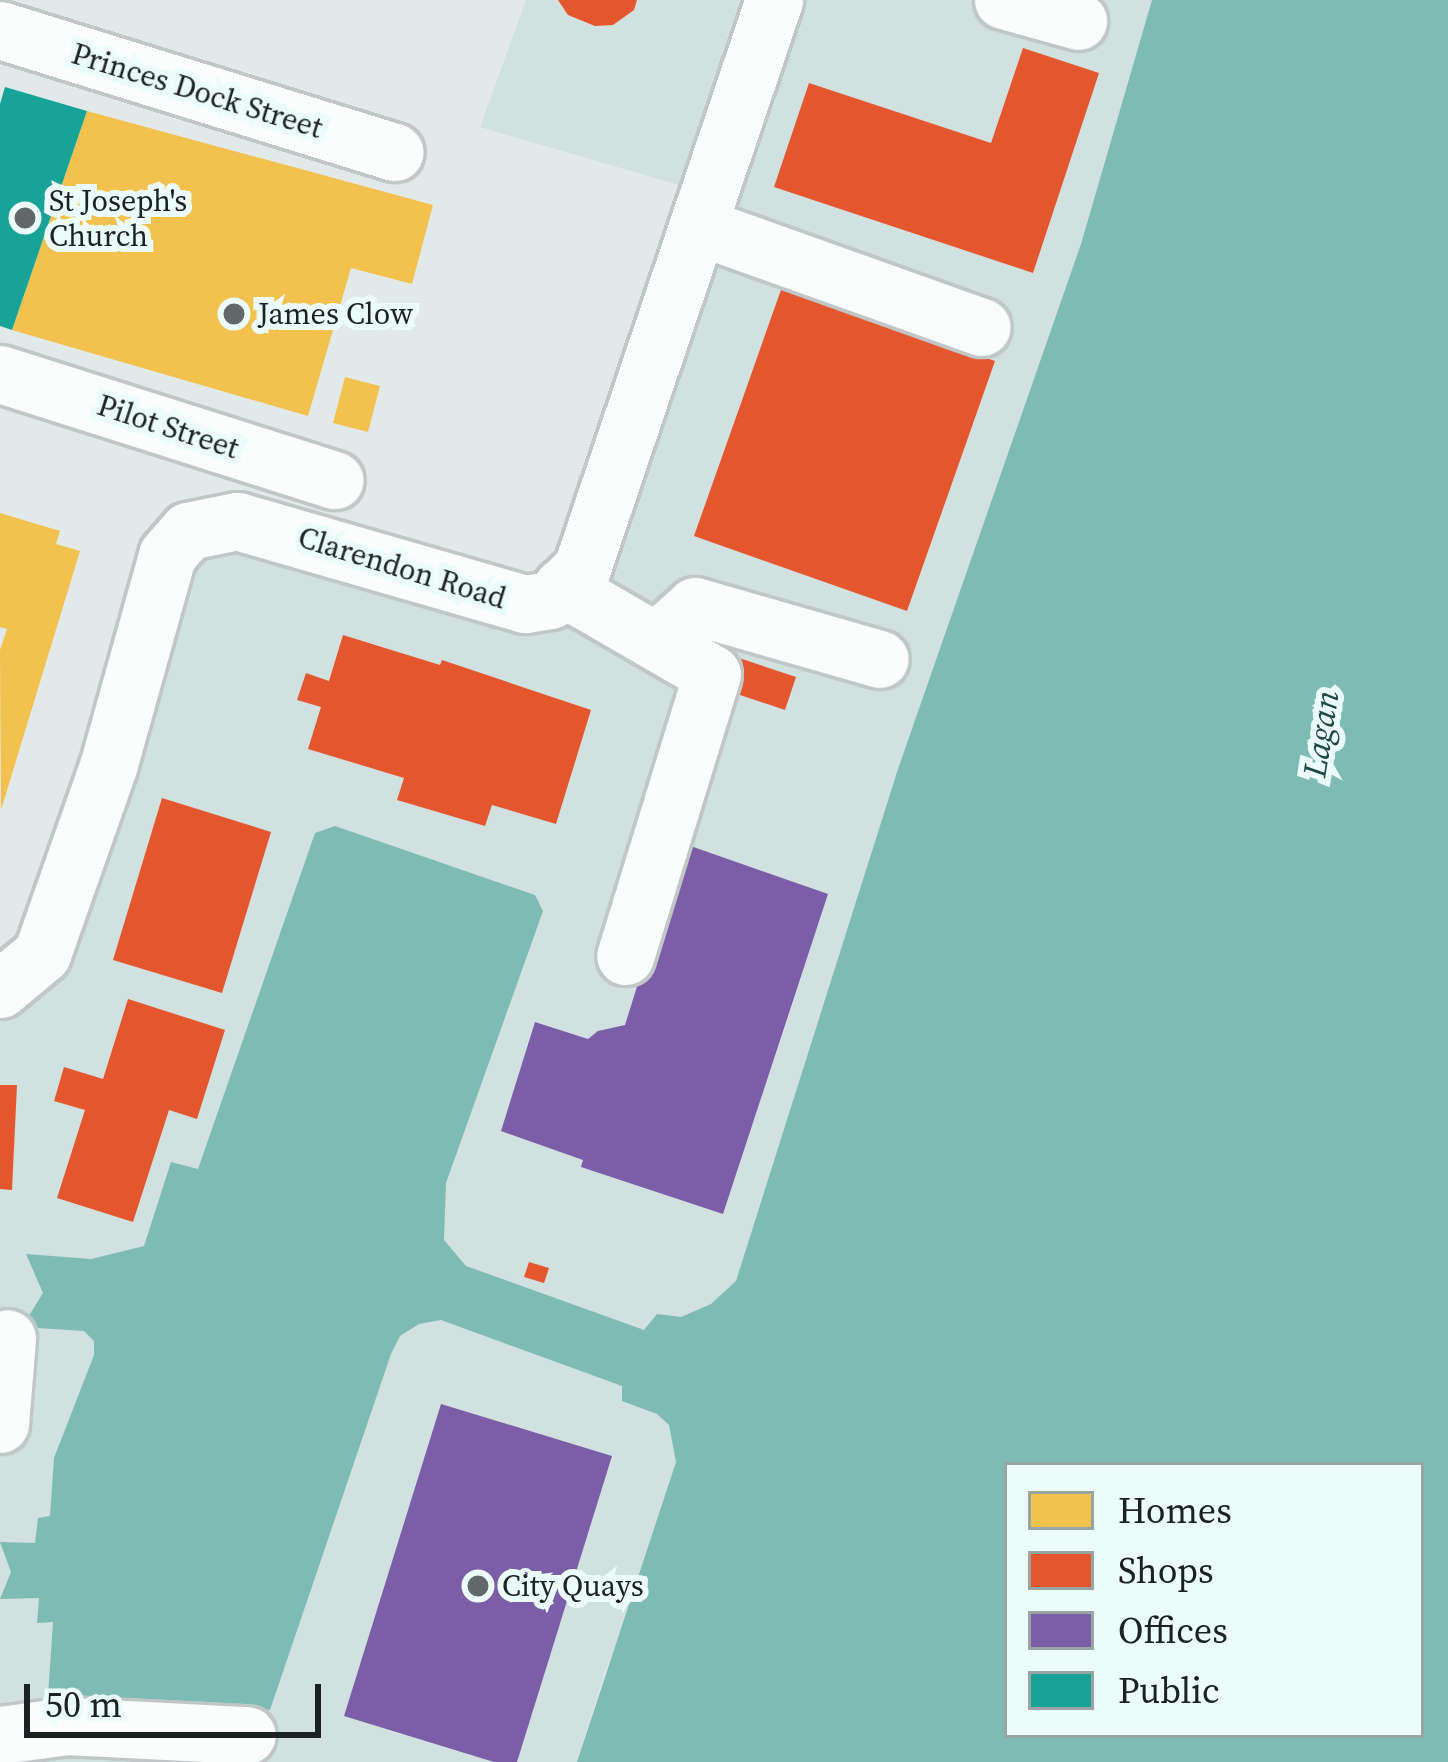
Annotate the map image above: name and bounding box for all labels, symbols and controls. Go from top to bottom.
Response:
street label: Princes Dock Street [67,36,327,146]
place label: St Joseph's Church [49,183,187,254]
marker: St Joseph's Church [12,205,38,231]
place label: James Clow [258,296,413,332]
marker: James Clow [221,301,247,327]
street label: Pilot Street [93,387,243,467]
street label: Clarendon Road [294,519,510,617]
water label: Lagan [1295,688,1347,780]
legend [1004,1462,1424,1738]
text: Homes [1118,1486,1232,1535]
text: Shops [1118,1546,1214,1595]
place label: City Quays [502,1568,644,1604]
marker: City Quays [465,1573,491,1599]
text: Offices [1118,1606,1228,1655]
scale bar [30,1660,327,1734]
text: Public [1118,1666,1220,1715]
text: 50 m [45,1680,122,1729]

